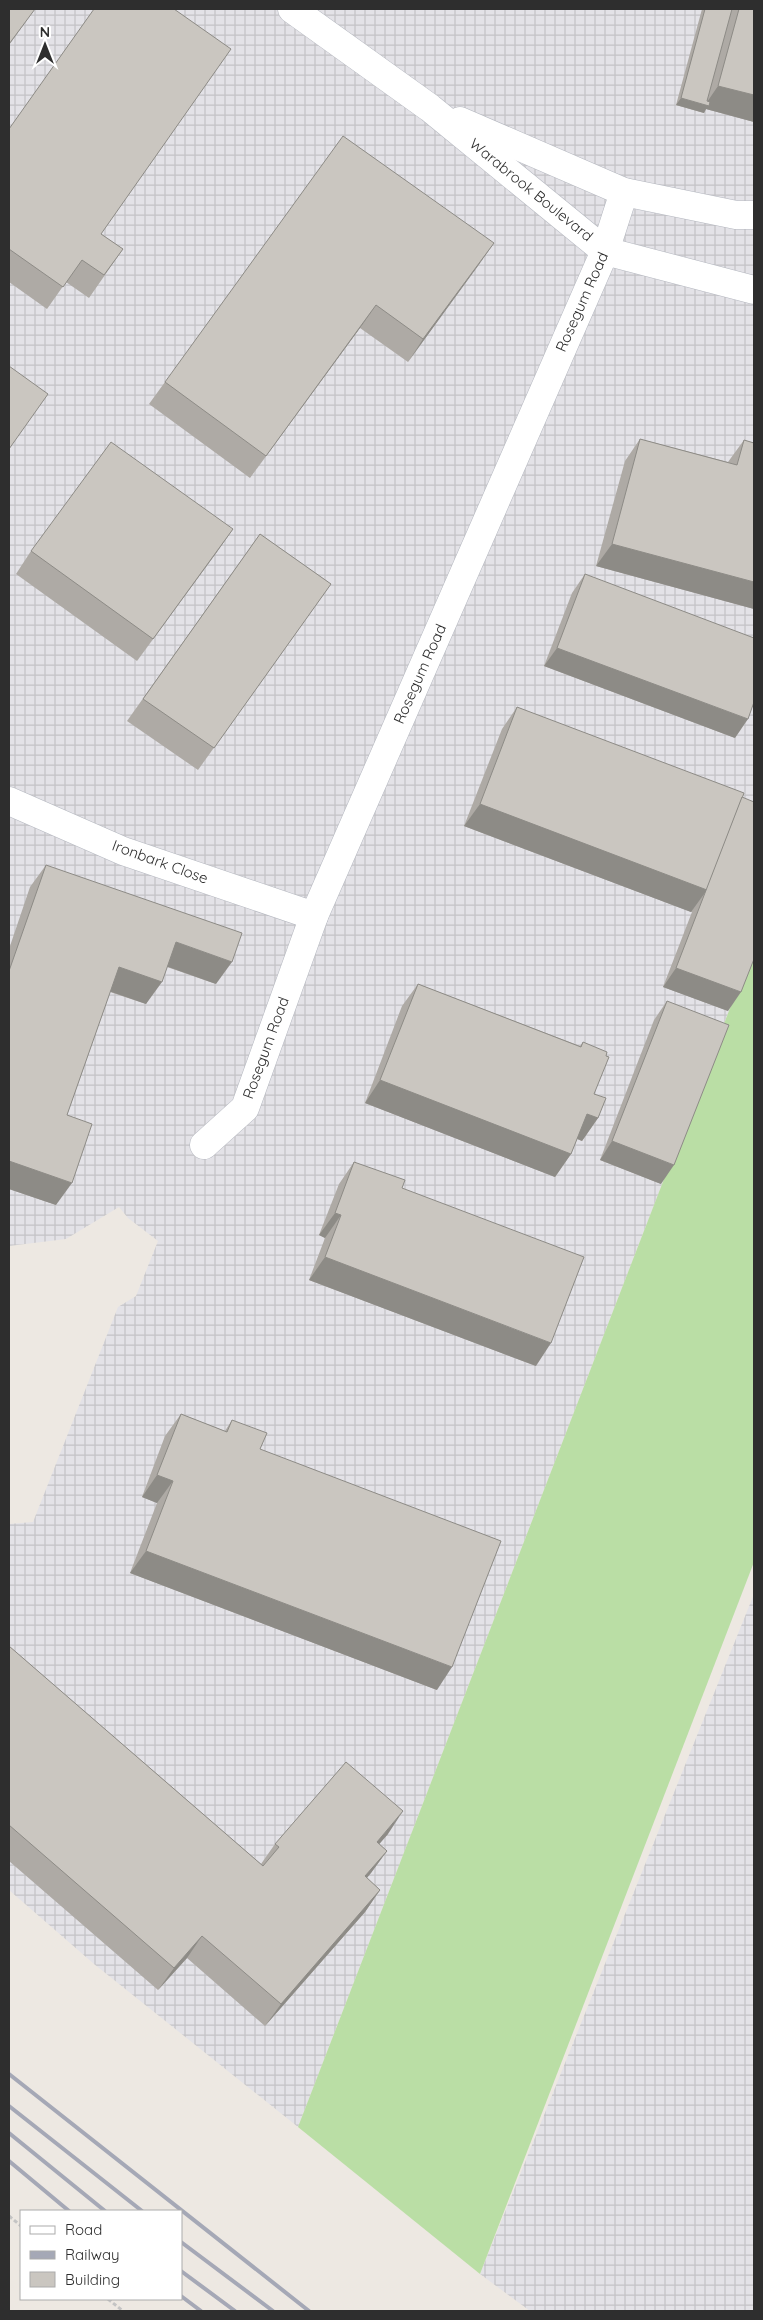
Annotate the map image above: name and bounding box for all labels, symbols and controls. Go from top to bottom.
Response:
north arrow [20,20,70,70]
text: N [40,23,50,41]
street label: Warabrook Boulevard [466,134,597,245]
street label: Rosegum Road [551,249,612,355]
street label: Rosegum Road [389,621,450,727]
street label: Ironbark Close [110,835,211,888]
street label: Rosegum Road [238,994,293,1101]
legend [20,2210,182,2300]
text: Road [65,2220,102,2239]
text: Railway [65,2245,120,2264]
text: Building [65,2270,120,2289]

